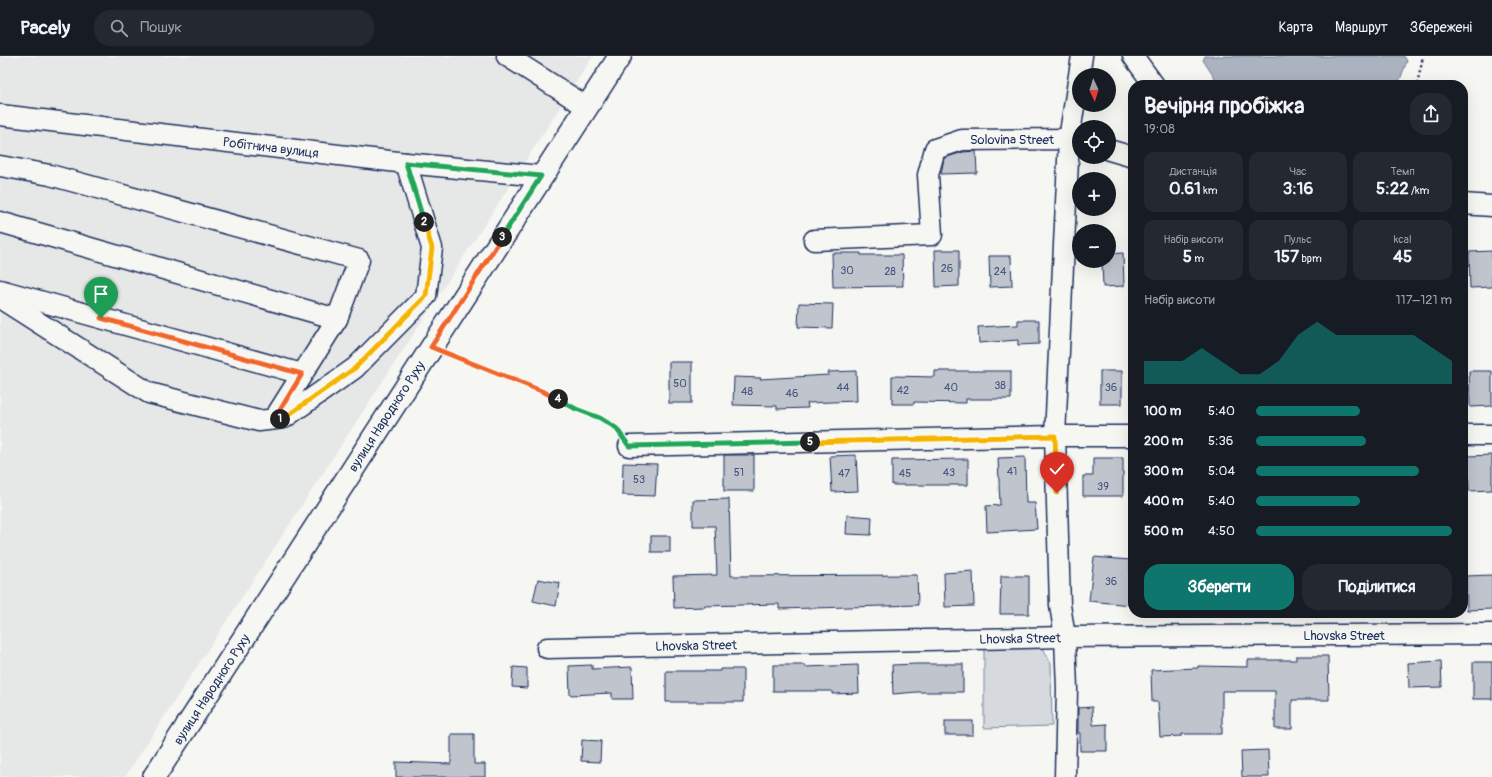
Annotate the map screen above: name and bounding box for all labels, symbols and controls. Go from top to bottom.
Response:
search box [94,10,374,46]
text: Pacely [20,16,70,40]
icon: search [108,17,130,39]
text: Пошук [140,18,182,37]
text: Карта [1278,19,1313,36]
text: Маршрут [1335,19,1388,36]
text: Збережені [1410,19,1472,36]
north arrow [1072,68,1116,112]
map controls [1072,68,1116,268]
text: Вечірня пробіжка [1144,92,1304,120]
button: share [1410,93,1452,135]
button: locate [1072,120,1116,164]
text: 19:08 [1144,121,1175,137]
street label: Solovina Street [970,132,1055,148]
street label: Робітнича вулиця [222,134,320,162]
text: Дистанція [1170,165,1217,178]
text: Час [1289,165,1307,178]
text: Темп [1390,165,1415,178]
button: + [1072,172,1116,216]
text: 0.61 [1169,178,1201,199]
text: 3:16 [1283,178,1313,199]
text: 5:22 [1376,178,1409,199]
text: km [1201,184,1218,197]
text: /km [1409,184,1429,197]
pin: 2 [414,212,434,232]
text: 2 [421,215,427,228]
button: − [1072,224,1116,268]
pin: 3 [492,227,512,247]
text: 3 [499,230,505,243]
text: Набір висоти [1163,233,1223,246]
text: Пульс [1284,233,1312,246]
text: kcal [1394,233,1412,246]
text: 5 [1183,246,1192,267]
text: 157 [1274,246,1299,267]
text: 45 [1393,246,1412,267]
text: m [1192,252,1204,265]
text: bpm [1299,252,1322,265]
house number: 26 [941,262,953,275]
house number: 30 [840,264,854,277]
house number: 28 [884,265,896,278]
house number: 24 [994,265,1007,278]
pin [84,277,118,318]
icon: arrive [90,283,112,305]
text: Набір висоти [1144,292,1215,308]
text: 117–121 m [1396,292,1452,308]
street label: вулиця Народного Руху [345,358,429,475]
house number: 50 [673,377,687,390]
house number: 38 [994,379,1006,392]
house number: 44 [837,381,850,394]
house number: 40 [944,381,958,394]
house number: 36 [1105,381,1117,394]
house number: 42 [897,384,909,397]
house number: 48 [741,385,753,398]
house number: 46 [786,387,798,400]
pin: 4 [548,389,568,409]
text: 4 [555,392,561,405]
text: 100 m [1144,403,1181,419]
text: 5:40 [1208,403,1235,419]
pin: 1 [270,409,290,429]
text: 1 [278,412,282,425]
pin: 5 [800,432,820,452]
text: 200 m [1144,433,1183,449]
text: 5:36 [1208,433,1233,449]
text: 5 [807,435,813,448]
pin [1040,452,1074,493]
icon: check [1046,458,1068,480]
text: 300 m [1144,463,1183,479]
text: 5:04 [1208,463,1235,479]
house number: 41 [1007,465,1017,478]
house number: 51 [734,466,744,479]
house number: 43 [943,466,955,479]
house number: 47 [838,467,850,480]
house number: 45 [899,467,911,480]
house number: 53 [633,473,645,486]
house number: 39 [1097,480,1109,493]
text: 400 m [1144,493,1184,509]
text: 5:40 [1208,493,1235,509]
text: 500 m [1144,523,1183,539]
text: 4:50 [1208,523,1235,539]
button: Зберегти [1144,564,1294,610]
button: Поділитися [1302,564,1452,610]
house number: 36 [1105,575,1117,588]
street label: Lhovska Street [1303,628,1386,644]
street label: Lhovska Street [979,630,1062,648]
street label: вулиця Народного Руху [170,631,254,748]
street label: Lhovska Street [655,637,738,655]

